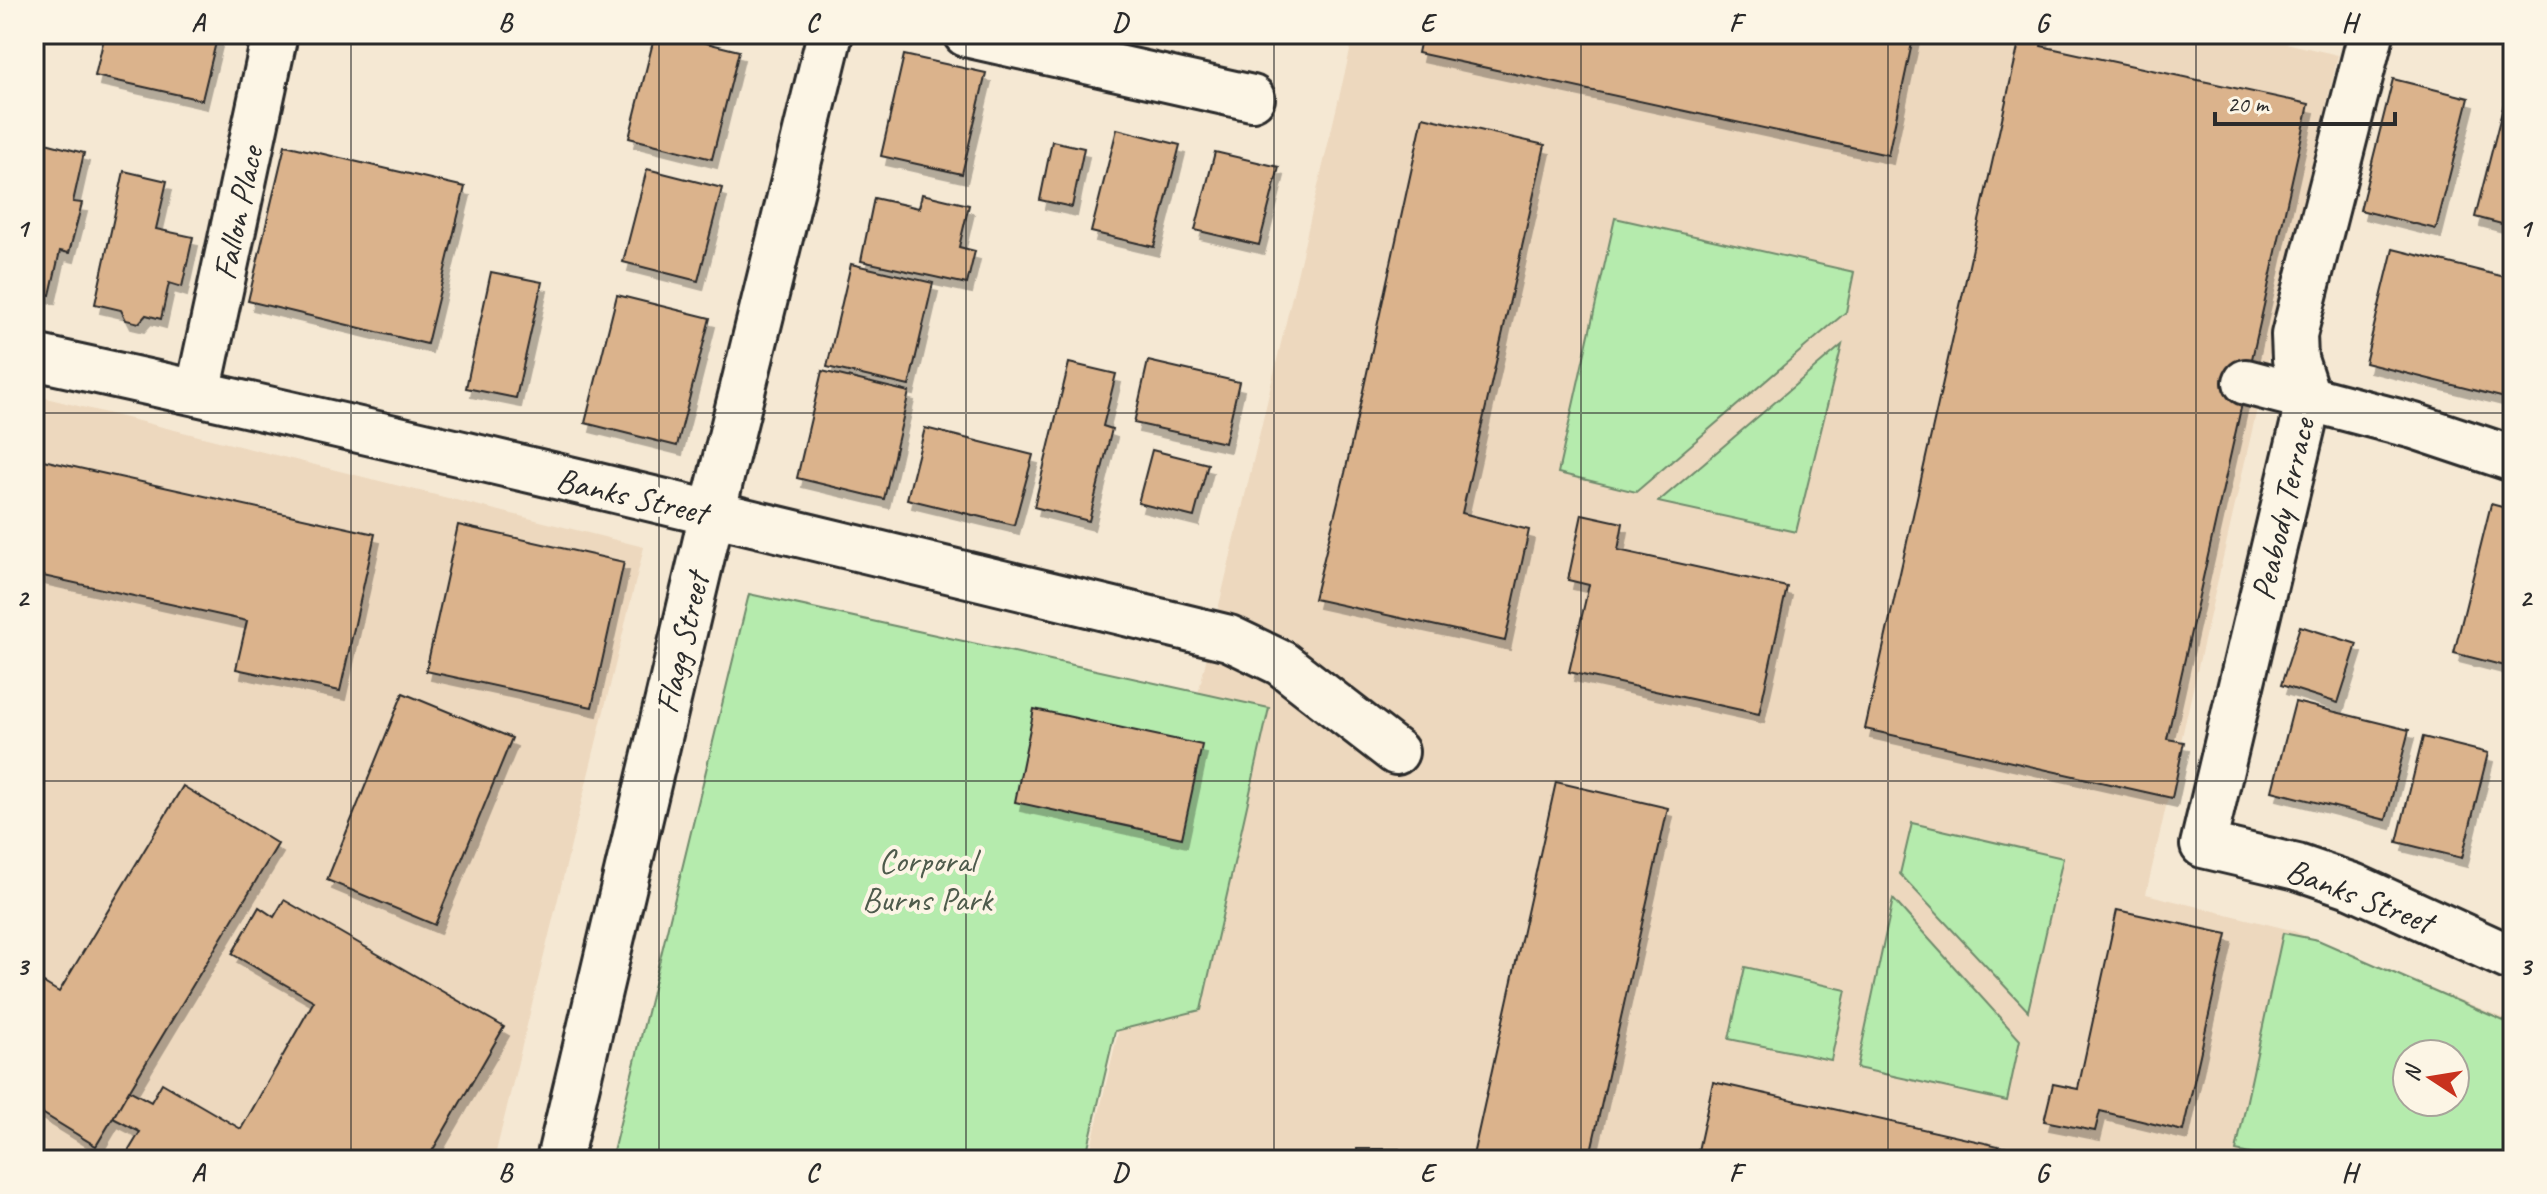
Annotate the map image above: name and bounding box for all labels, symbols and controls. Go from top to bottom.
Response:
text: A [191,6,206,39]
text: B [498,6,514,39]
text: C [806,6,822,39]
text: D [1112,6,1130,39]
text: E [1420,6,1438,39]
text: F [1729,6,1747,39]
text: G [2036,6,2052,39]
text: H [2342,6,2362,39]
scale bar [2215,76,2395,126]
text: 20 m [2227,89,2270,119]
street label: Fallon Place [202,140,273,284]
text: 1 [16,212,31,245]
text: 1 [2519,212,2534,245]
street label: Peabody Terrace [2241,412,2325,604]
street label: Banks Street [552,457,716,535]
street label: Flagg Street [645,564,720,717]
text: 2 [16,581,30,614]
text: 2 [2519,581,2533,614]
park label: Corporal Burns Park [862,839,995,921]
street label: Banks Street [2280,848,2444,945]
text: 3 [16,950,30,983]
text: 3 [2519,950,2533,983]
north arrow [2391,1038,2471,1118]
text: N [2397,1061,2428,1084]
text: A [191,1156,206,1189]
text: B [498,1156,514,1189]
text: C [806,1156,822,1189]
text: D [1112,1156,1130,1189]
text: E [1420,1156,1438,1189]
text: F [1729,1156,1747,1189]
text: G [2036,1156,2052,1189]
text: H [2342,1156,2362,1189]

